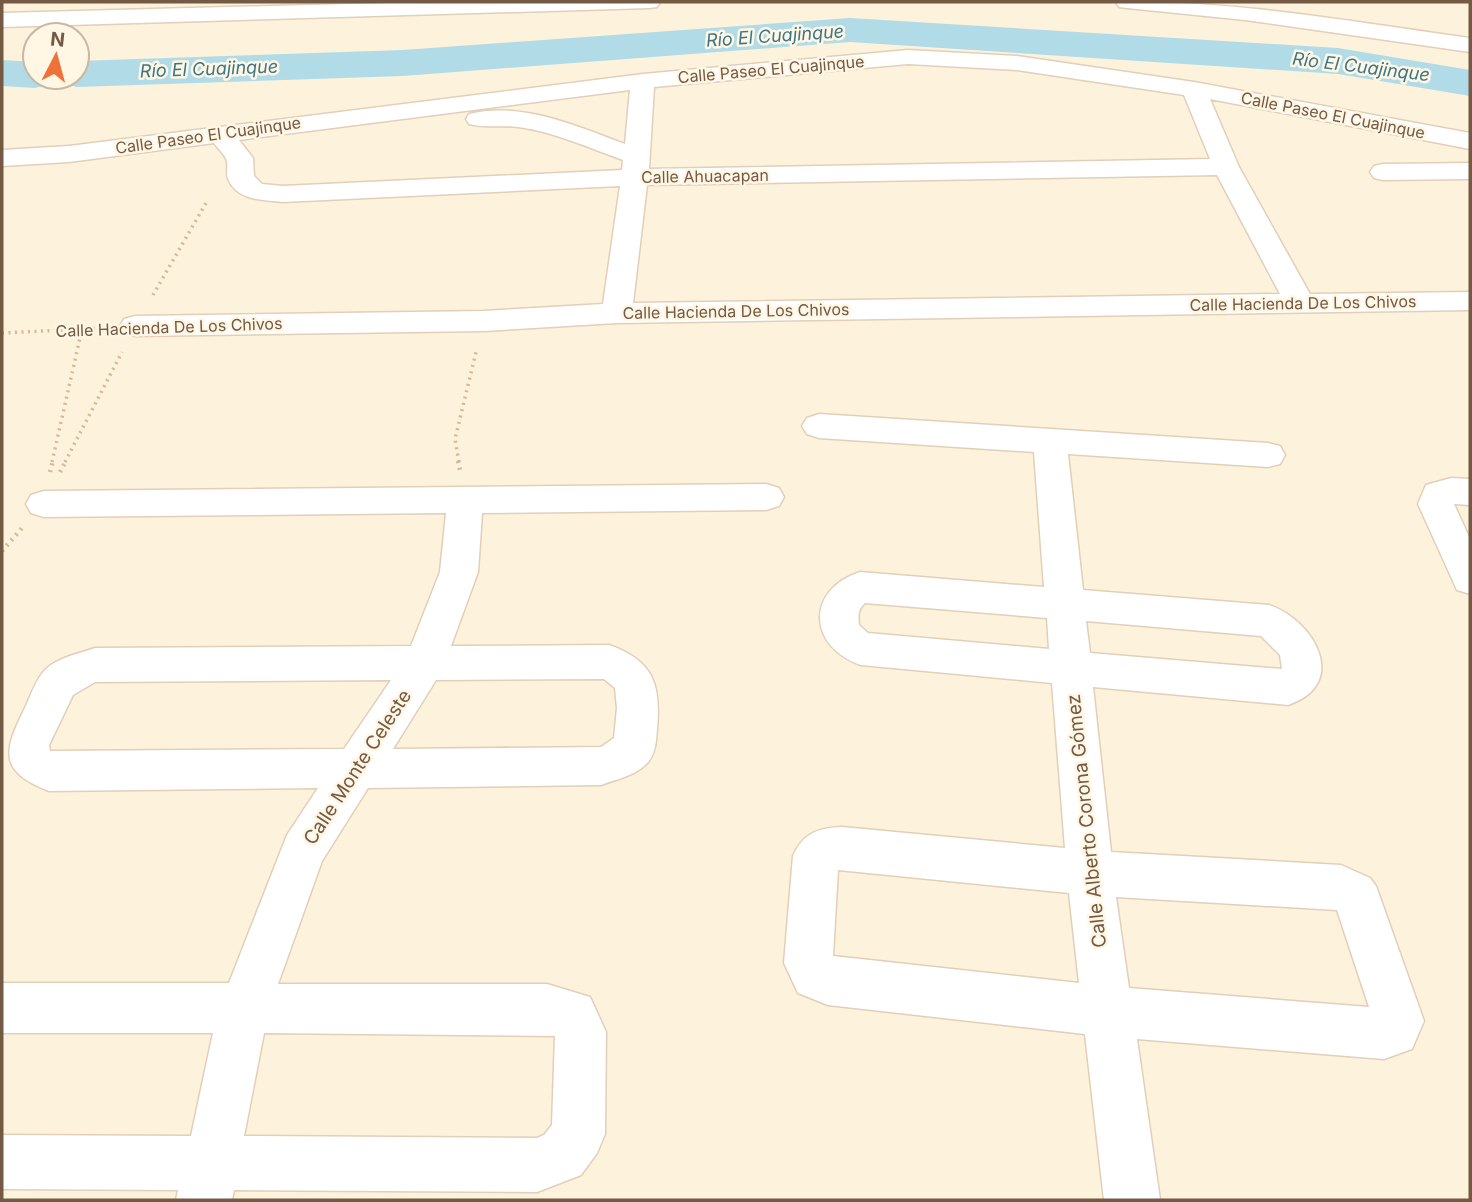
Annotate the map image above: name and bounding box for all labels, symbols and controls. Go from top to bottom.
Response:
water label: Río El Cuajinque [705,20,845,51]
north arrow [21,21,91,91]
text: N [49,27,66,52]
water label: Río El Cuajinque [1291,48,1431,85]
street label: Calle Paseo El Cuajinque [677,51,865,87]
water label: Río El Cuajinque [139,56,278,81]
street label: Calle Paseo El Cuajinque [1239,87,1427,143]
street label: Calle Paseo El Cuajinque [114,112,302,158]
street label: Calle Ahuacapan [641,165,769,187]
street label: Calle Hacienda De Los Chivos [1189,291,1417,315]
street label: Calle Hacienda De Los Chivos [622,299,850,323]
street label: Calle Hacienda De Los Chivos [55,313,283,341]
street label: Calle Monte Celeste [299,685,416,849]
street label: Calle Alberto Corona Gómez [1062,693,1111,949]

